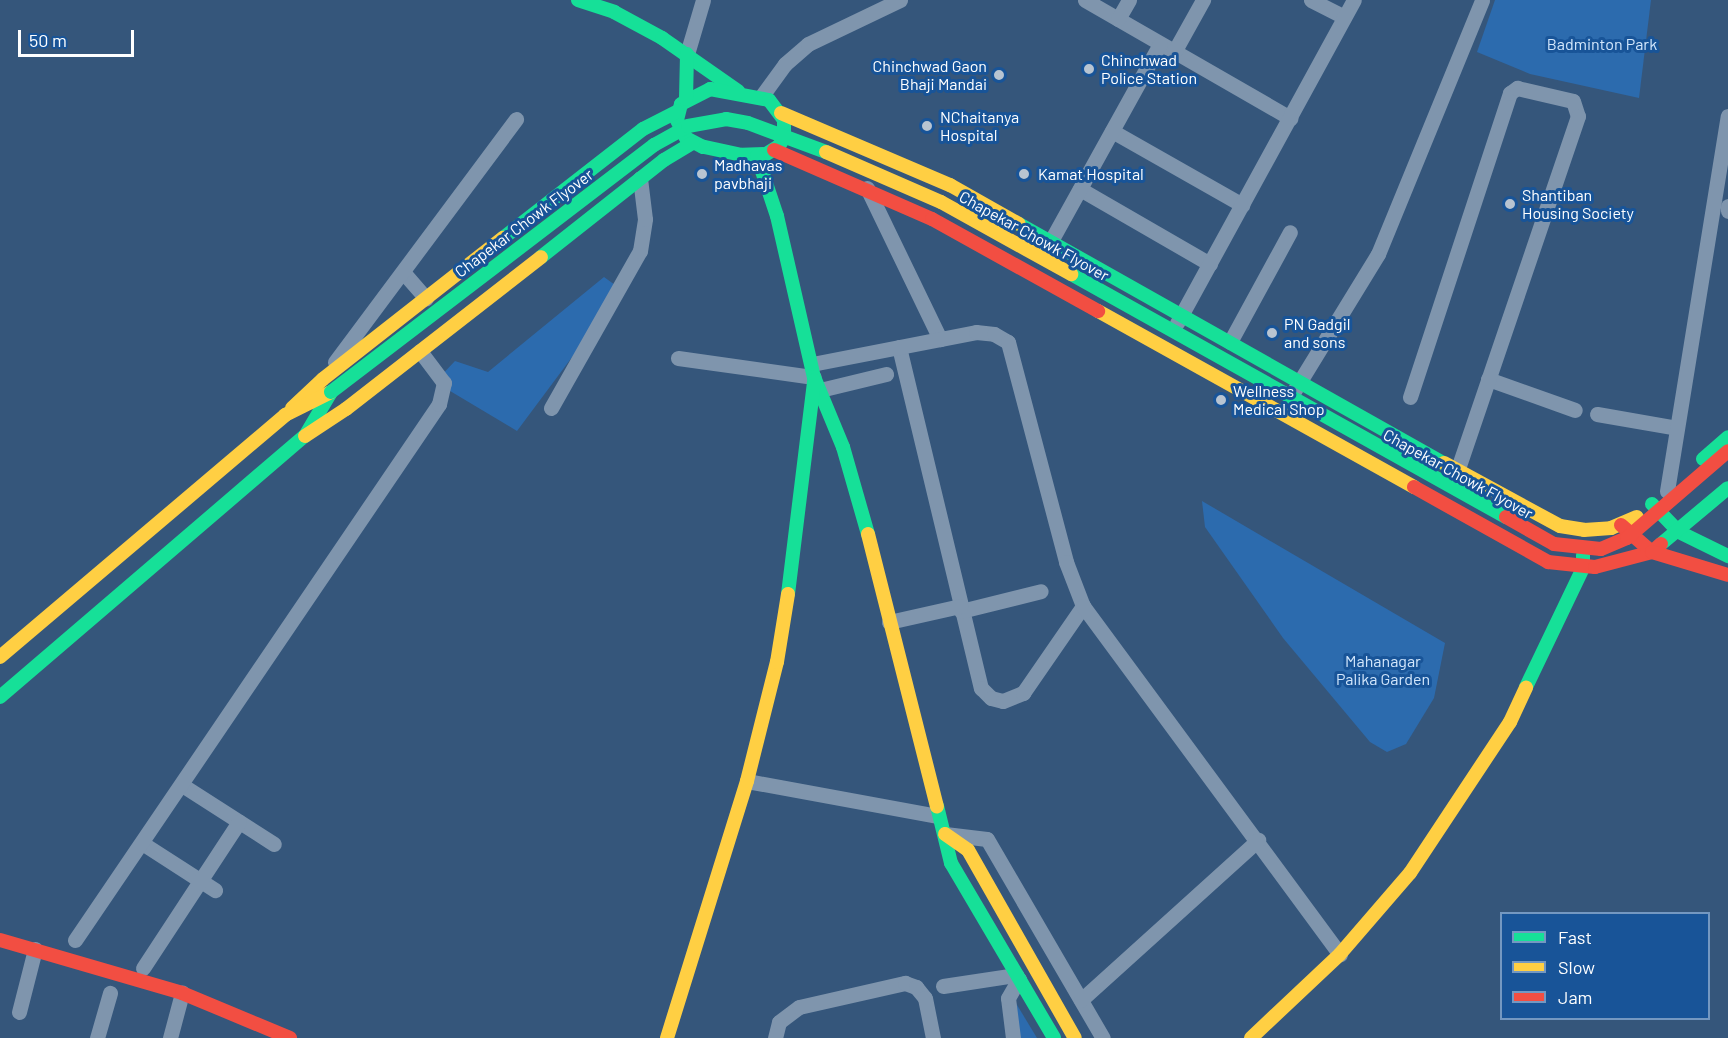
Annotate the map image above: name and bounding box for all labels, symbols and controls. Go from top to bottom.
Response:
scale bar [21,18,136,56]
text: 50 m [29,29,67,51]
park label: Badminton Park [1547,34,1657,54]
place label: Chinchwad Police Station [1101,50,1197,88]
place label: Chinchwad Gaon Bhaji Mandai [873,56,987,94]
marker: Chinchwad Police Station [1082,62,1096,76]
marker: Chinchwad Gaon Bhaji Mandai [992,68,1006,82]
place label: NChaitanya Hospital [940,107,1019,145]
marker: NChaitanya Hospital [918,117,936,135]
place label: Madhavas pavbhaji [714,155,782,193]
place label: Kamat Hospital [1038,164,1144,184]
street label: Chapekar Chowk Flyover [451,165,597,281]
marker: Kamat Hospital [1015,165,1033,183]
marker: Madhavas pavbhaji [695,167,709,181]
place label: Shantiban Housing Society [1522,185,1634,223]
street label: Chapekar Chowk Flyover [956,187,1112,285]
marker: Shantiban Housing Society [1503,197,1517,211]
place label: PN Gadgil and sons [1284,314,1350,352]
marker: PN Gadgil and sons [1265,326,1279,340]
place label: Wellness Medical Shop [1233,381,1325,419]
marker: Wellness Medical Shop [1214,393,1228,407]
street label: Chapekar Chowk Flyover [1380,425,1536,523]
park label: Mahanagar Palika Garden [1336,651,1430,689]
legend [1500,912,1710,1020]
text: Fast [1558,926,1592,948]
text: Slow [1558,956,1595,978]
text: Jam [1558,986,1592,1008]

